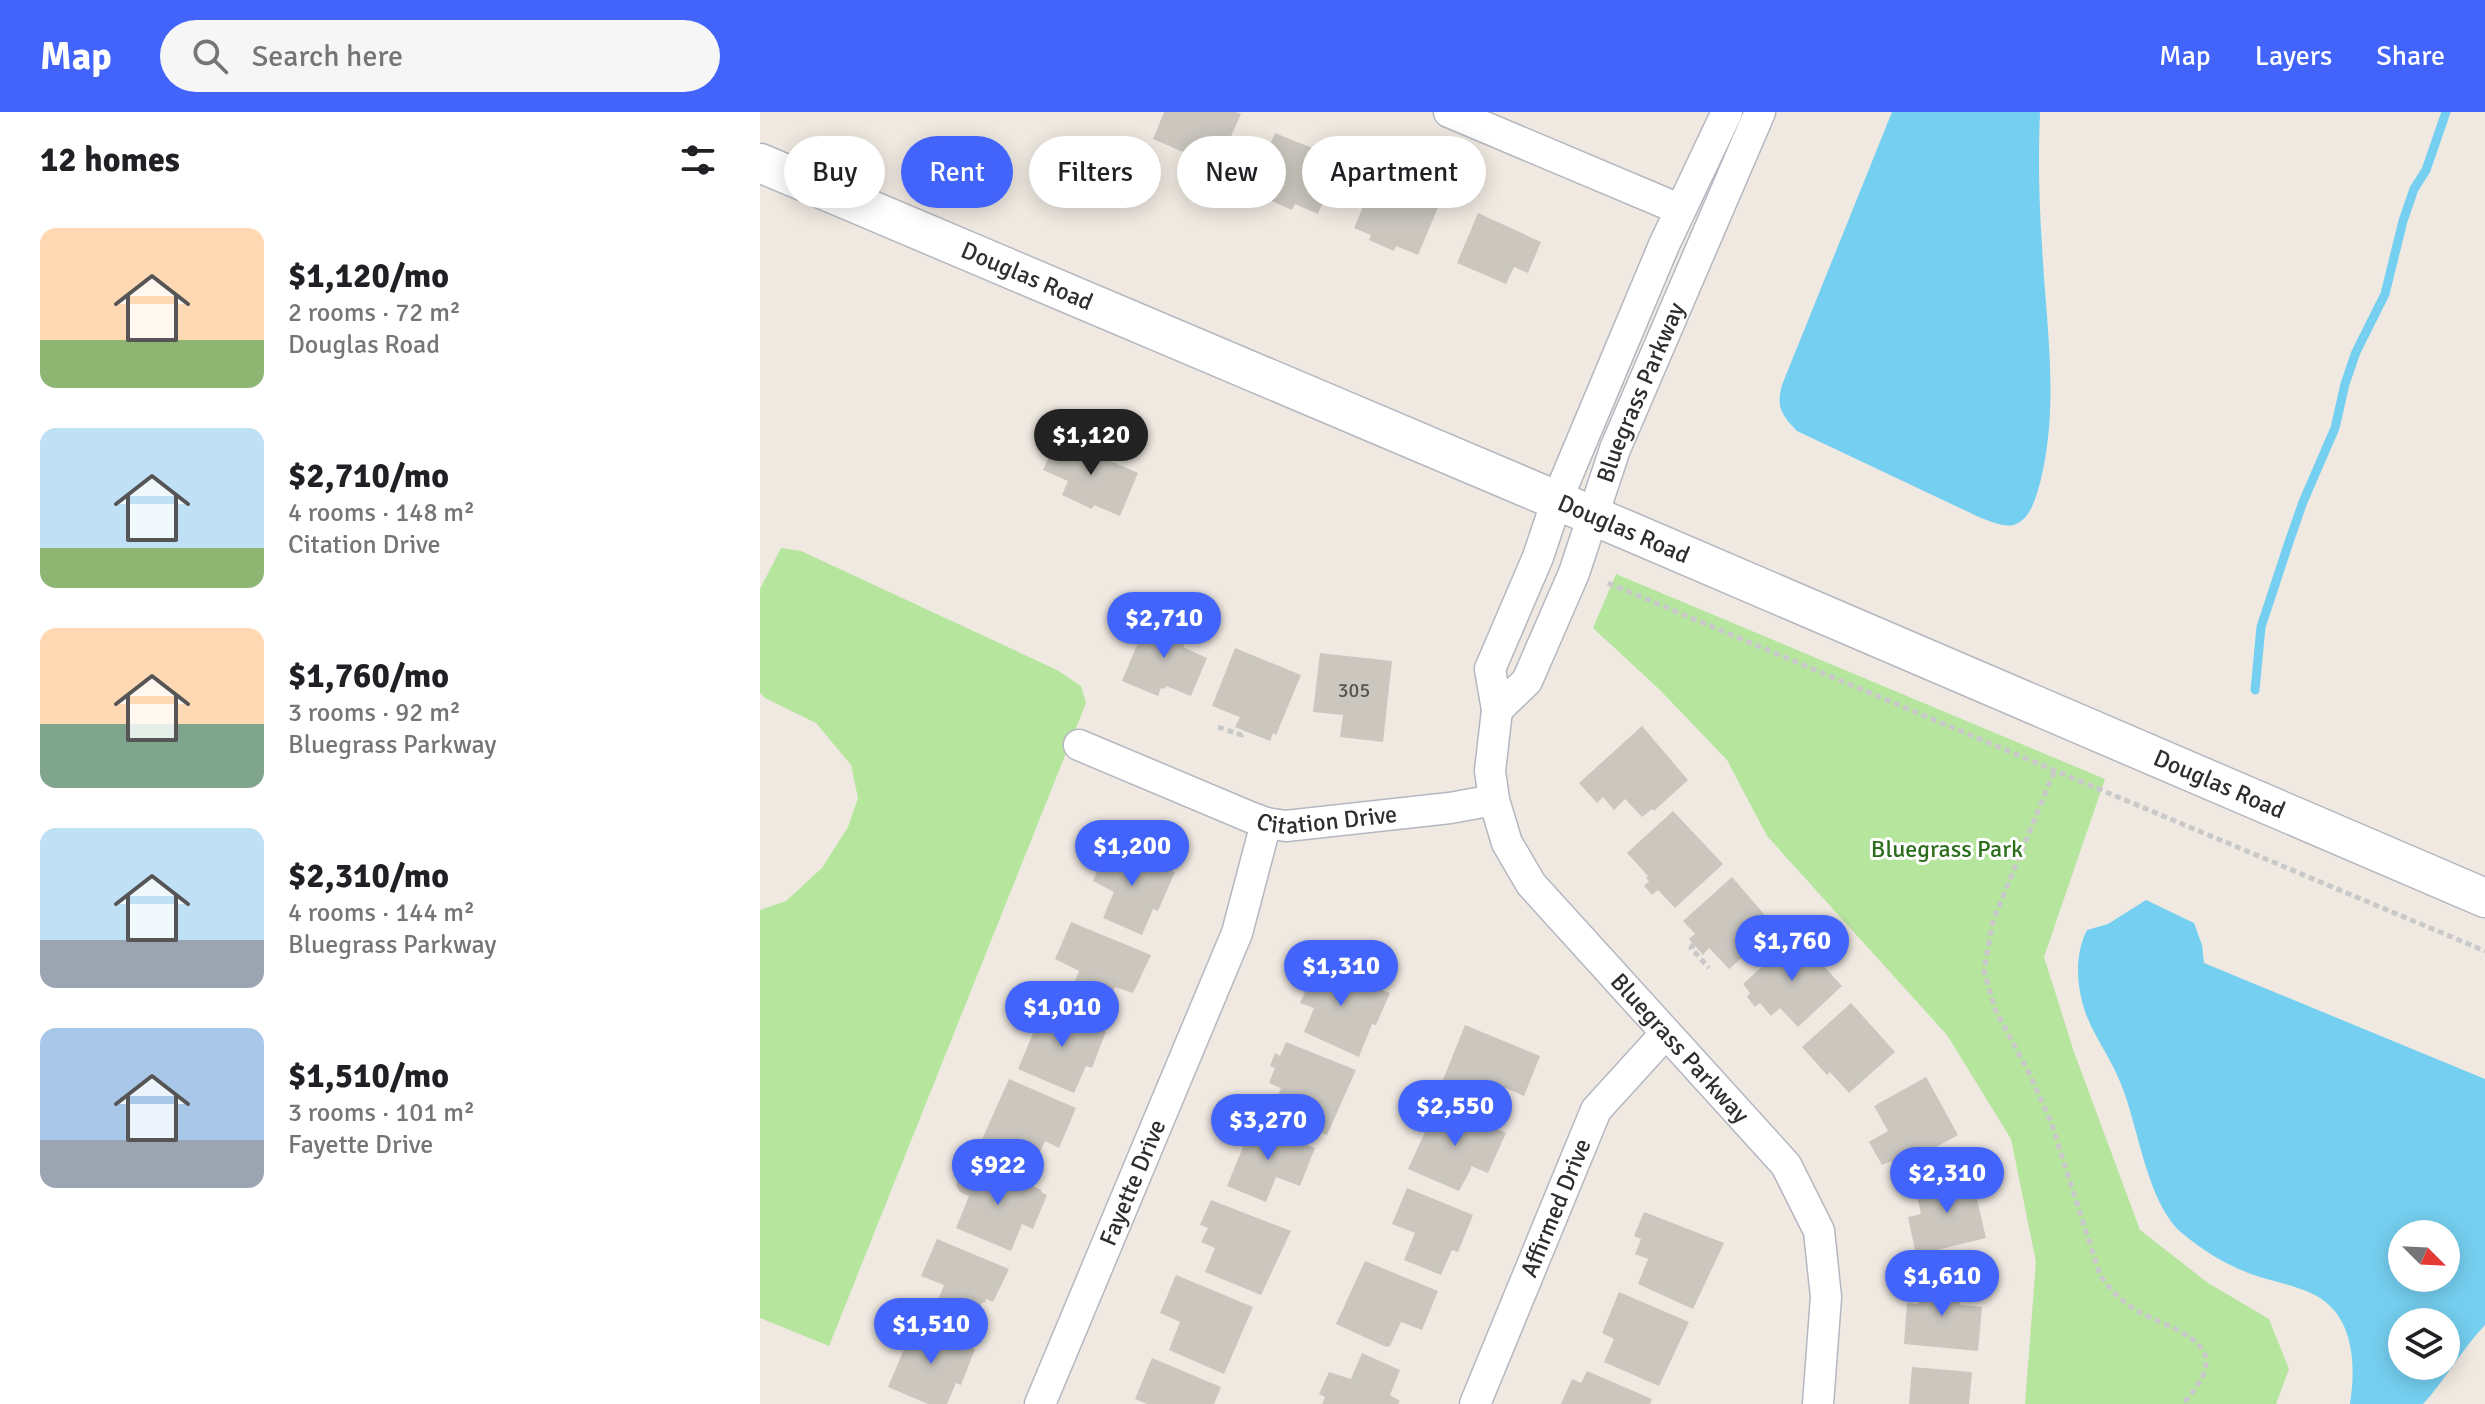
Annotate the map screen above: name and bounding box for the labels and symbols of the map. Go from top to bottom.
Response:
street label: Douglas Road [957,235,1098,317]
street label: Bluegrass Parkway [1590,298,1691,486]
pin: $1,120 [1026,409,1156,477]
street label: Douglas Road [1553,488,1694,570]
pin: $2,710 [1099,592,1229,660]
house number: 305 [1338,678,1370,703]
street label: Douglas Road [2149,743,2290,826]
street label: Citation Drive [1252,799,1399,841]
pin: $1,200 [1067,820,1197,888]
park label: Bluegrass Park [1871,834,2023,864]
pin: $1,760 [1727,915,1857,983]
pin: $1,310 [1276,940,1406,1008]
street label: Bluegrass Parkway [1604,967,1756,1130]
pin: $1,010 [997,981,1127,1049]
pin: $2,550 [1390,1080,1520,1148]
pin: $3,270 [1203,1094,1333,1162]
street label: Fayette Drive [1093,1115,1172,1250]
street label: Affirmed Drive [1514,1134,1598,1282]
pin: $922 [951,1139,1045,1207]
pin: $2,310 [1882,1147,2012,1215]
north arrow [2388,1220,2460,1292]
pin: $1,610 [1877,1250,2007,1318]
pin: $1,510 [866,1298,996,1366]

